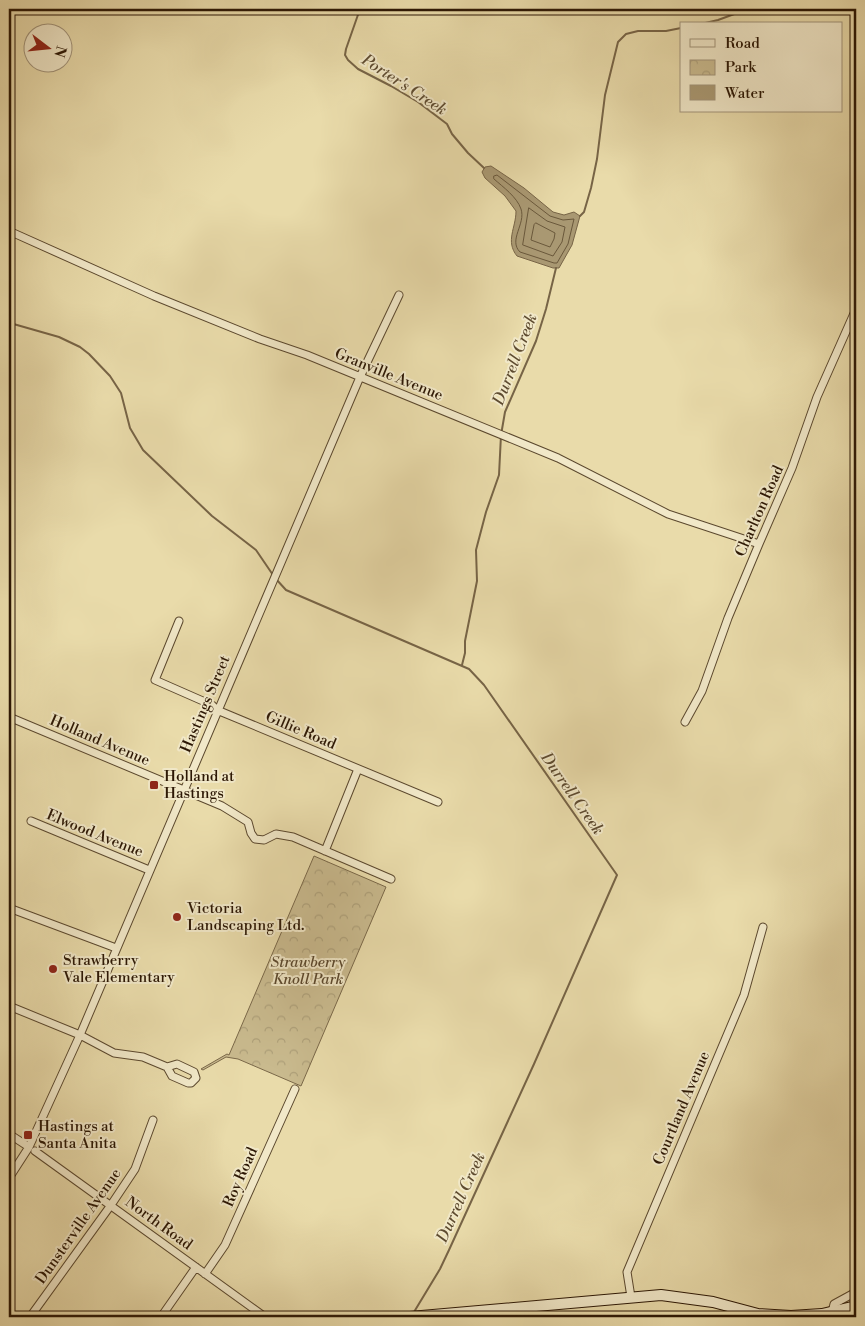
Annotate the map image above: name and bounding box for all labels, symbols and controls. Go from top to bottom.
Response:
north arrow [22,22,72,72]
legend [680,22,842,112]
text: Road [725,34,760,53]
text: N [49,44,70,59]
water label: Porter's Creek [357,49,451,120]
text: Park [725,58,757,77]
text: Water [724,84,765,103]
water label: Durrell Creek [488,311,542,409]
street label: Granville Avenue [332,344,446,405]
street label: Charlton Road [731,462,788,560]
street label: Hastings Street [176,652,235,756]
street label: Gillie Road [262,707,340,754]
street label: Holland Avenue [47,711,153,770]
water label: Durrell Creek [536,748,608,839]
place label: Holland at Hastings [164,767,235,803]
marker: Holland at Hastings [148,779,160,791]
street label: Elwood Avenue [44,805,146,862]
place label: Victoria Landscaping Ltd. [186,899,304,935]
marker: Victoria Landscaping Ltd. [171,911,183,923]
place label: Strawberry Vale Elementary [62,951,175,987]
park label: Strawberry Knoll Park [271,953,347,989]
marker: Strawberry Vale Elementary [47,963,59,975]
street label: Courtland Avenue [649,1048,714,1168]
place label: Hastings at Santa Anita [38,1117,117,1153]
marker: Hastings at Santa Anita [22,1129,34,1141]
street label: Roy Road [219,1144,262,1210]
water label: Durrell Creek [432,1149,490,1246]
street label: Dunsterville Avenue [31,1165,126,1288]
street label: North Road [121,1193,196,1254]

